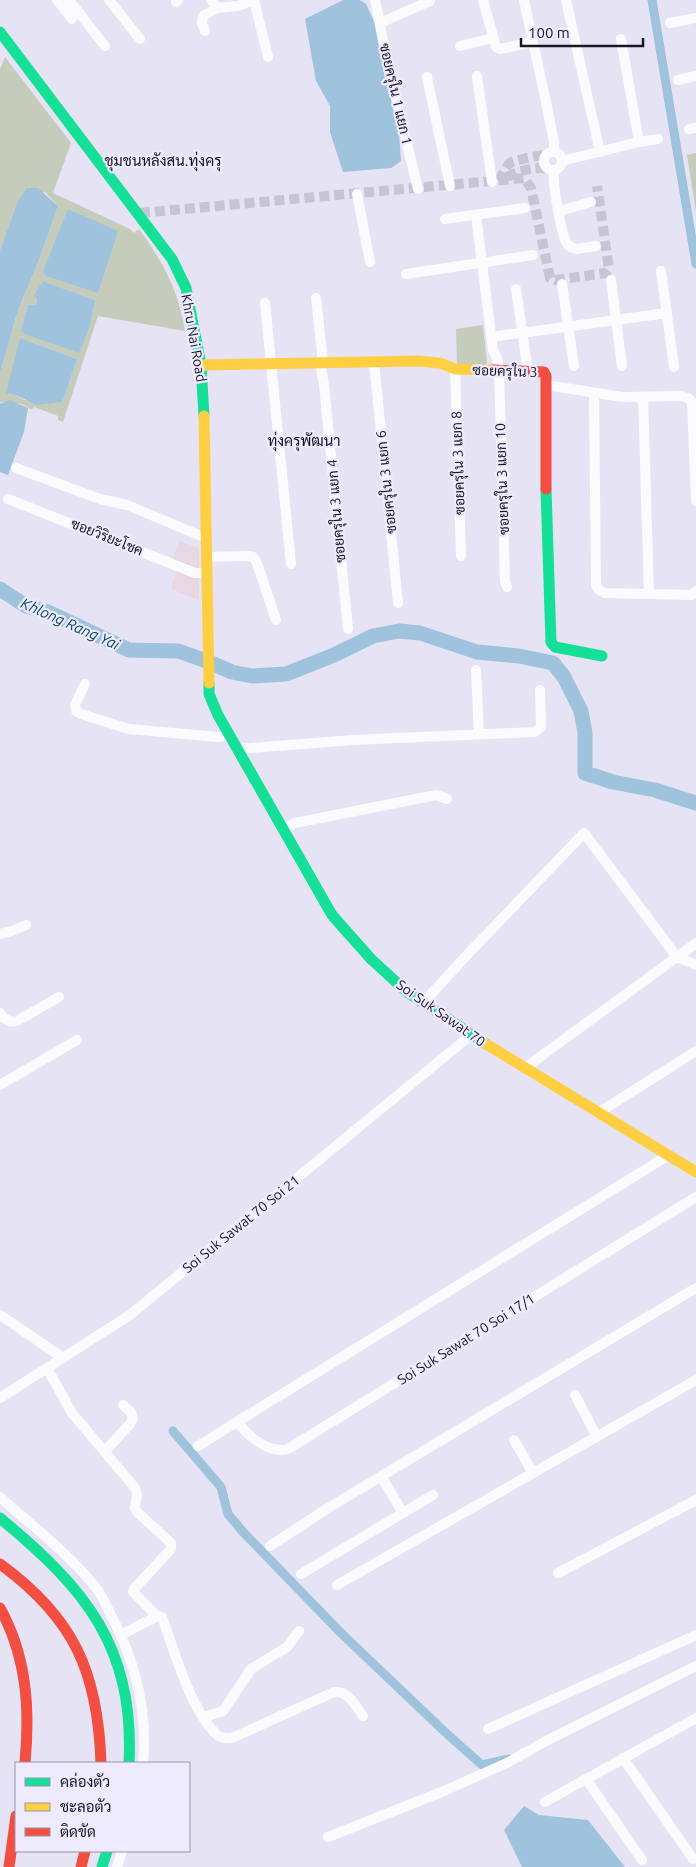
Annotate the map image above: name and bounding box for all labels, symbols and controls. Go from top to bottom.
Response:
scale bar [521,15,644,47]
text: 100 m [528,24,570,41]
street label: ซอยครุใน 1 แยก 1 [375,42,415,147]
district label: ชุมชนหลังสน.ทุ่งครุ [105,151,221,172]
street label: Khru Nai Road [178,293,210,383]
street label: ซอยครุใน 3 [472,362,538,382]
street label: ซอยครุใน 3 แยก 8 [448,411,470,515]
street label: ซอยครุใน 3 แยก 10 [492,423,514,535]
street label: ซอยครุใน 3 แยก 6 [373,429,401,534]
district label: ทุ่งครุพัฒนา [267,431,341,452]
street label: ซอยครุใน 3 แยก 4 [323,458,350,563]
street label: ซอยวิริยะโชค [69,515,145,559]
water label: Khlong Rang Yai [18,594,123,653]
street label: Soi Suk Sawat 70 [393,976,489,1050]
street label: Soi Suk Sawat 70 Soi 21 [179,1172,303,1276]
street label: Soi Suk Sawat 70 Soi 17/1 [394,1290,538,1388]
legend [15,1762,190,1852]
text: คล่องตัว [60,1772,110,1790]
text: ชะลอตัว [60,1798,111,1815]
text: ติดขัด [60,1823,96,1840]

